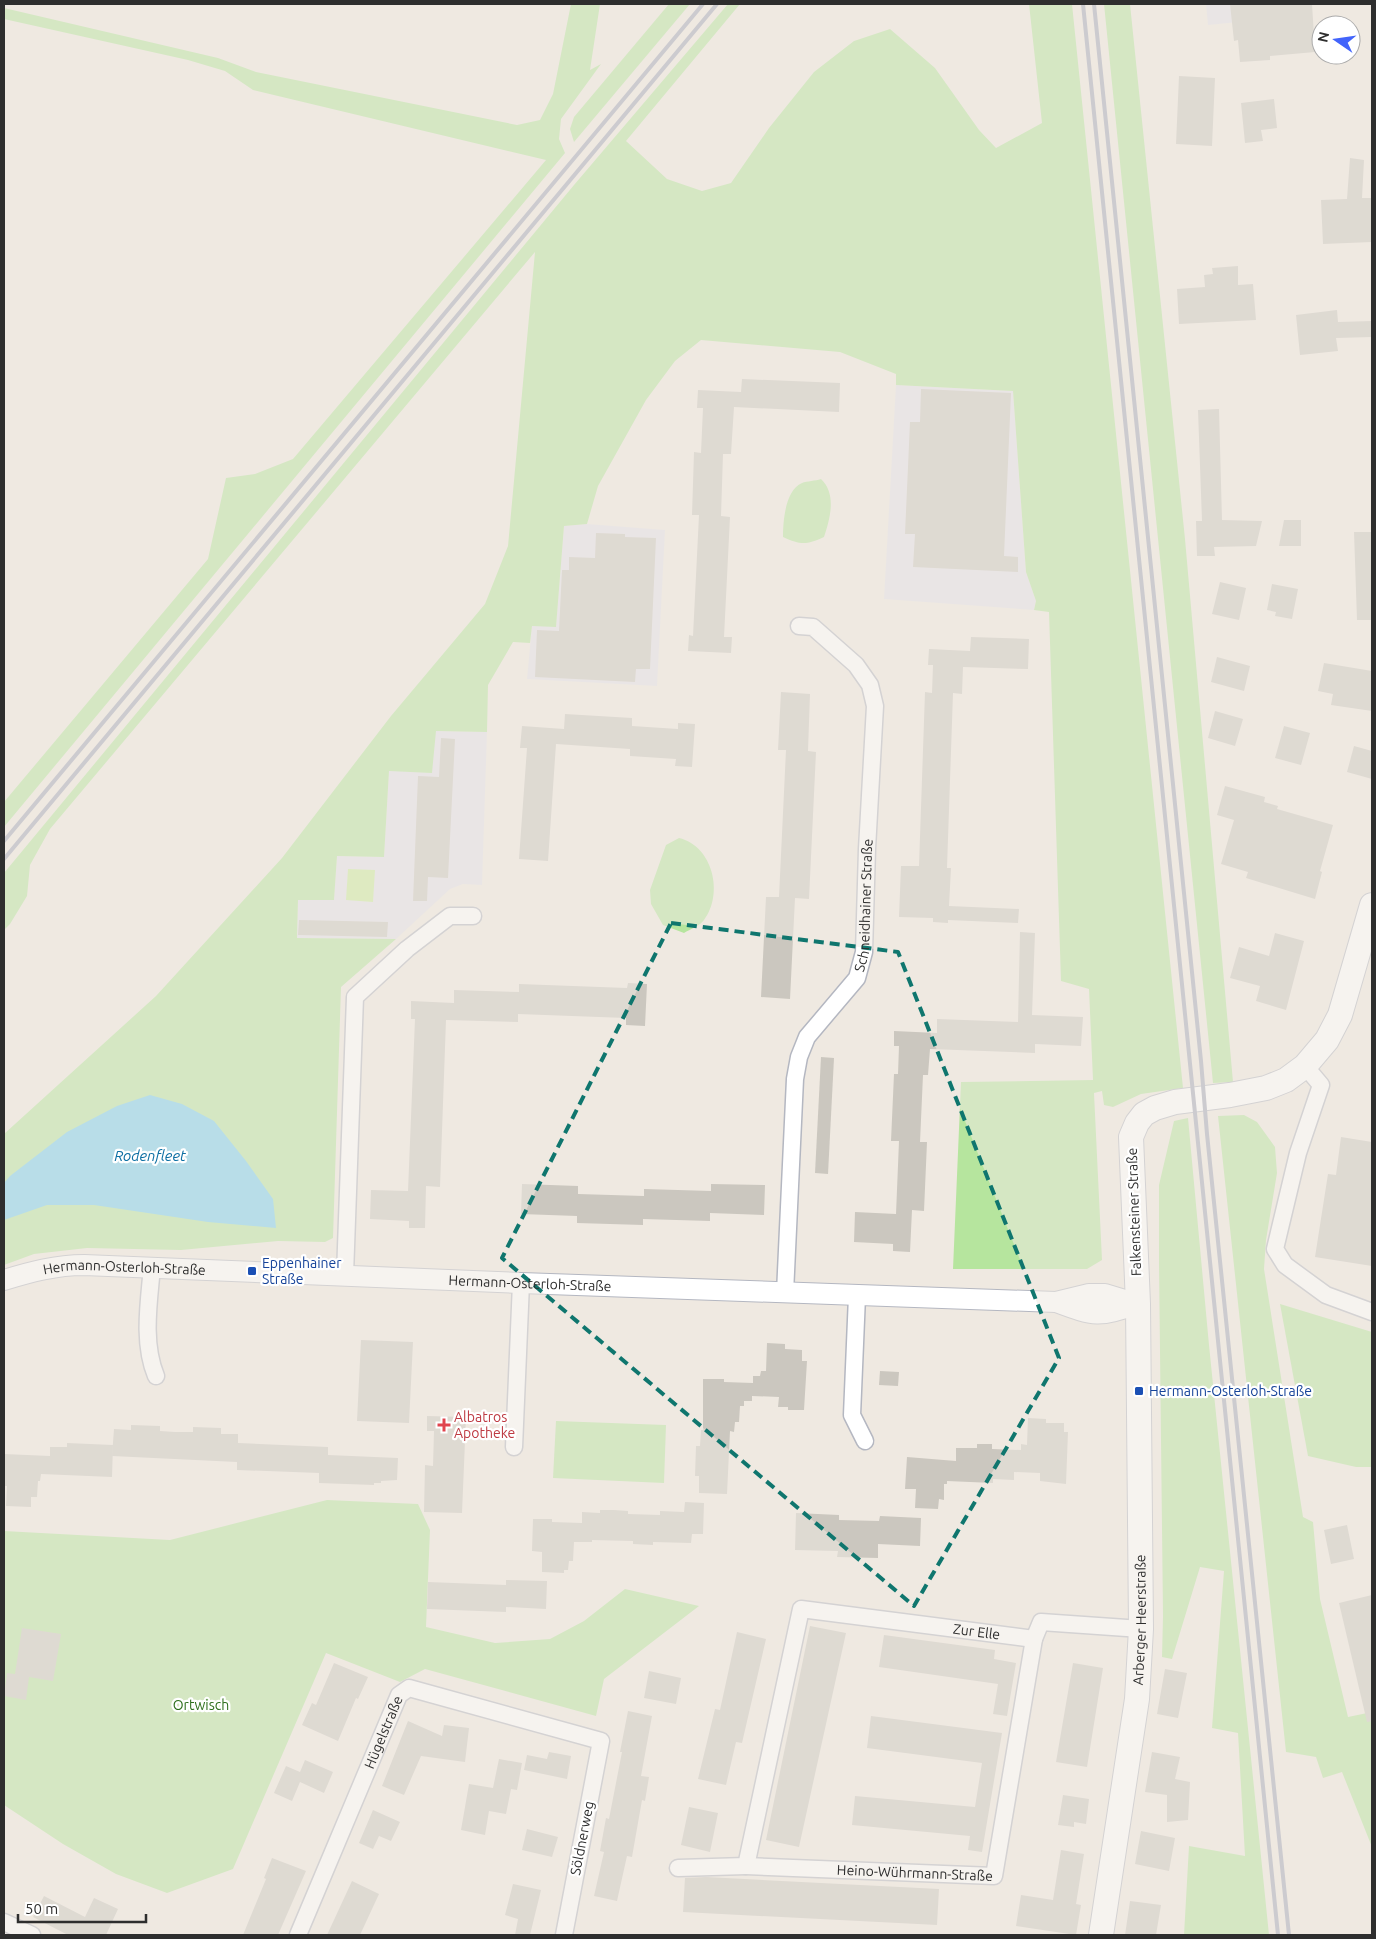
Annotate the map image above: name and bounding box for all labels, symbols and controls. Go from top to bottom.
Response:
north arrow [1311,15,1361,65]
text: N [1314,30,1332,44]
street label: Schneidhainer Straße [851,838,876,974]
water label: Rodenfleet [114,1147,186,1164]
street label: Falkensteiner Straße [1124,1147,1144,1277]
place label: Eppenhainer Straße [262,1255,342,1287]
street label: Hermann-Osterloh-Straße [42,1257,206,1278]
marker: Eppenhainer Straße [246,1265,258,1277]
street label: Hermann-Osterloh-Straße [448,1272,612,1294]
place label: Hermann-Osterloh-Straße [1149,1383,1312,1399]
marker: Hermann-Osterloh-Straße [1133,1385,1145,1397]
place label: Albatros Apotheke [454,1409,515,1441]
marker: Albatros Apotheke [438,1419,450,1431]
street label: Arberger Heerstraße [1130,1554,1149,1686]
street label: Zur Elle [952,1621,1001,1643]
street label: Hügelstraße [361,1693,406,1771]
park label: Ortwisch [173,1697,229,1713]
street label: Söldnerweg [567,1800,597,1876]
street label: Heino-Wührmann-Straße [837,1862,993,1884]
scale bar [18,1892,145,1924]
text: 50 m [25,1900,58,1917]

